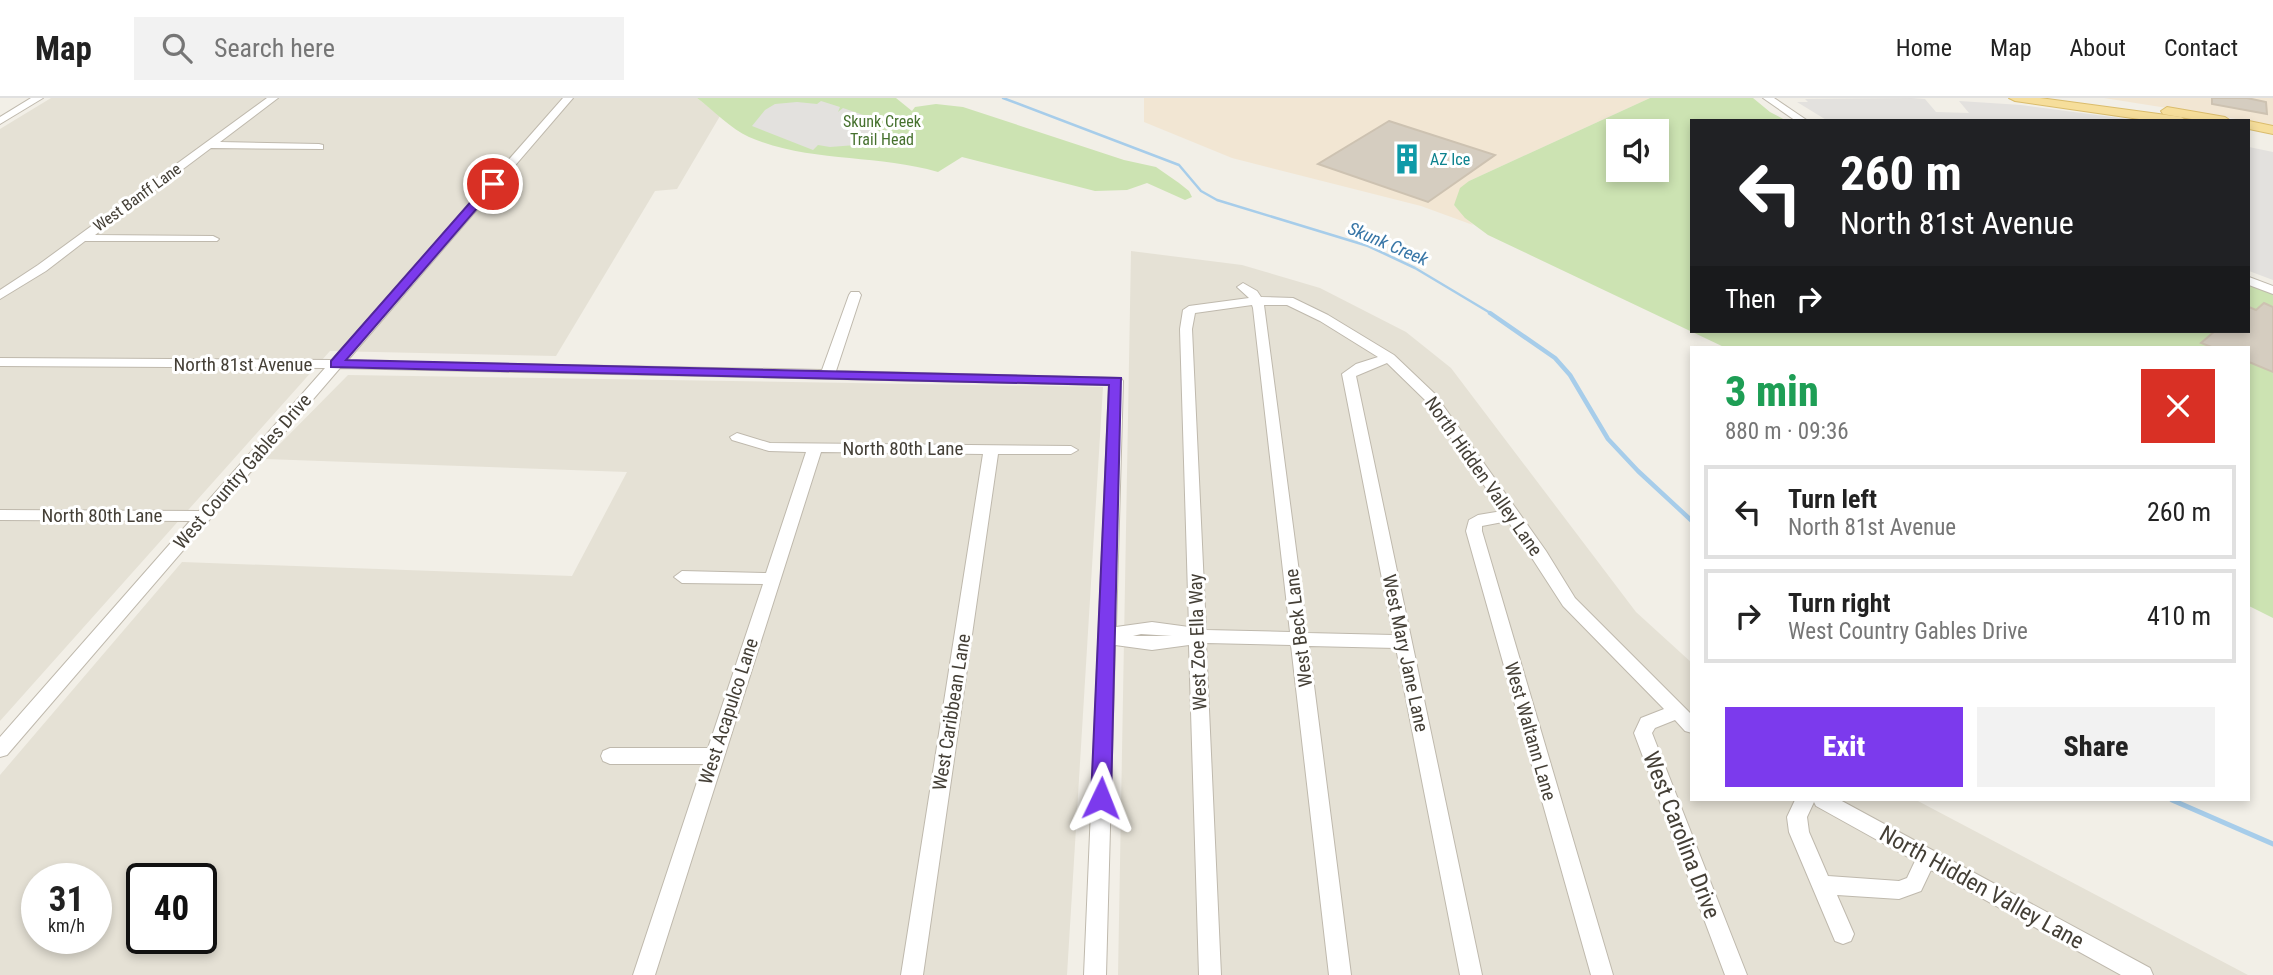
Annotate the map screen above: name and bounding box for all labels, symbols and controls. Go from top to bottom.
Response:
search box [134,17,624,80]
text: Map [35,29,92,68]
icon: search [158,29,196,67]
text: Search here [214,33,335,63]
text: Home [1896,34,1952,62]
text: Map [1990,34,2032,62]
text: About [2070,34,2126,62]
text: Contact [2164,34,2238,62]
park label: Skunk Creek Trail Head [843,112,922,149]
map controls [1606,119,1669,182]
button: sound [1606,119,1669,182]
building icon: AZ Ice [1390,142,1424,176]
text: 260 m [1840,145,1962,202]
icon: left [1725,147,1816,238]
place label: AZ Ice [1430,150,1470,169]
pin [463,154,523,214]
street label: West Banff Lane [90,159,185,236]
icon: arrive [474,165,512,203]
text: North 81st Avenue [1840,204,2074,242]
water label: Skunk Creek [1345,217,1432,270]
icon: right [1790,280,1828,318]
text: Then [1725,284,1776,314]
street label: North 81st Avenue [174,353,313,376]
text: 3 min [1725,367,1819,416]
button: close [2141,369,2215,443]
street label: West Country Gables Drive [169,389,316,554]
street label: North Hidden Valley Lane [1420,392,1547,561]
text: 880 m · 09:36 [1725,418,1849,445]
street label: North 80th Lane [843,437,964,460]
text: Turn left [1788,484,1877,514]
icon: left [1729,493,1767,531]
text: 260 m [2147,497,2211,527]
street label: North 80th Lane [42,504,163,527]
text: North 81st Avenue [1788,514,1956,541]
street label: West Beck Lane [1280,567,1317,688]
street label: West Mary Jane Lane [1378,572,1433,734]
street label: West Zoe Ella Way [1184,573,1211,711]
text: Turn right [1788,588,1890,618]
icon: right [1729,597,1767,635]
text: 410 m [2147,601,2211,631]
text: West Country Gables Drive [1788,618,2028,645]
street label: West Caribbean Lane [928,632,975,792]
street label: West Acapulco Lane [694,635,763,787]
street label: West Waltann Lane [1500,659,1561,803]
button: Exit [1725,707,1963,787]
button: Share [1977,707,2215,787]
street label: West Carolina Drive [1637,748,1726,923]
position arrow [1064,761,1138,835]
street label: North Hidden Valley Lane [1875,820,2089,955]
speed limit sign: 40 [126,863,217,954]
text: 31 [49,879,84,920]
text: km/h [48,915,85,936]

